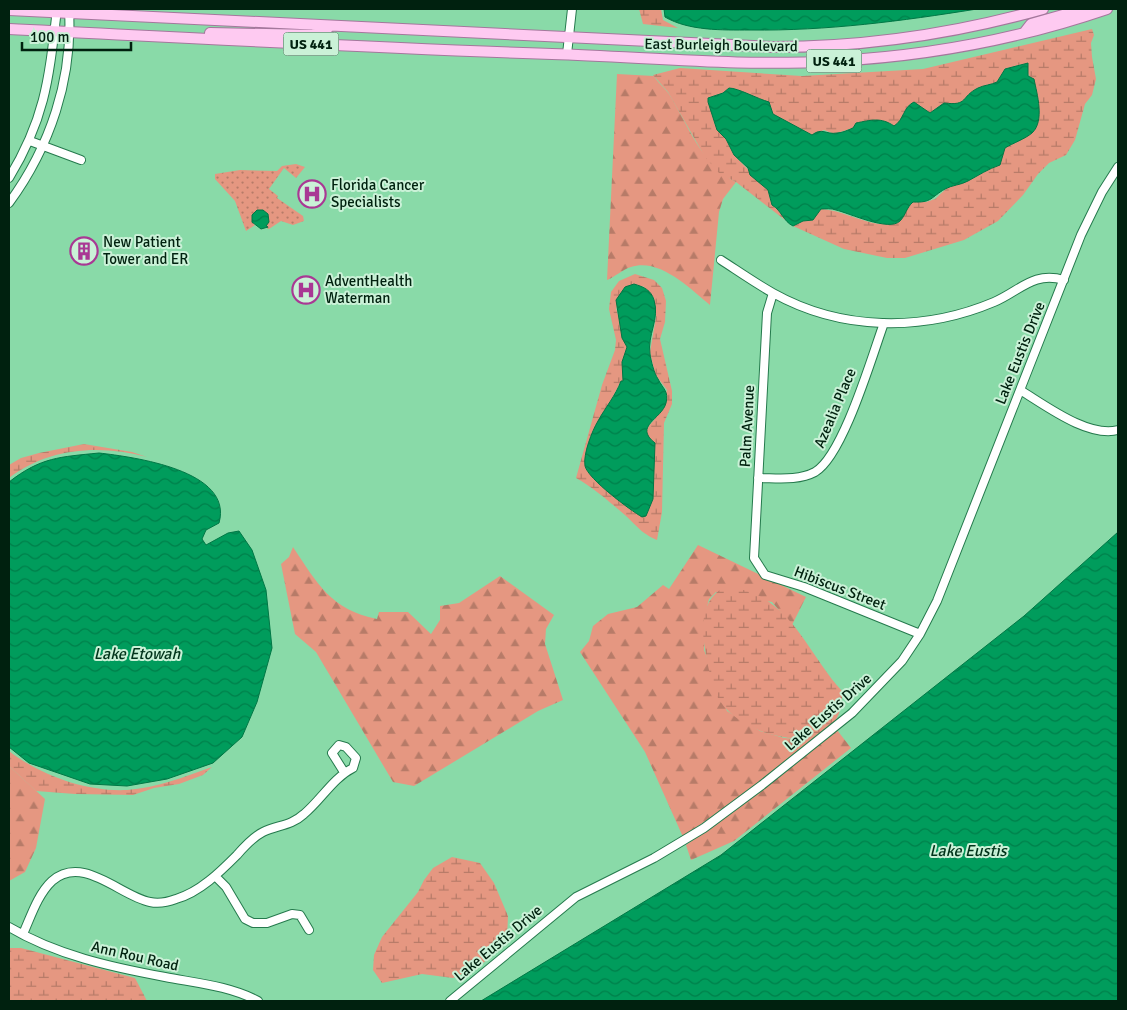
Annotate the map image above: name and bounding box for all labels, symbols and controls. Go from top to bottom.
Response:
scale bar [22,20,131,52]
text: 100 m [30,28,70,46]
road number: US 441 [284,33,338,56]
street label: East Burleigh Boulevard [644,35,798,55]
road number: US 441 [806,49,862,72]
place label: Florida Cancer Specialists [331,176,425,211]
hospital icon: Florida Cancer Specialists [297,179,327,209]
place label: New Patient Tower and ER [103,233,188,268]
building icon: New Patient Tower and ER [69,236,99,266]
place label: AdventHealth Waterman [325,272,412,307]
hospital icon: AdventHealth Waterman [291,275,321,305]
street label: Lake Eustis Drive [991,299,1049,407]
street label: Azealia Place [810,365,860,451]
street label: Palm Avenue [736,384,758,468]
street label: Hibiscus Street [792,562,888,614]
water label: Lake Etowah [94,644,181,664]
street label: Lake Eustis Drive [781,669,875,755]
water label: Lake Eustis [929,841,1009,861]
street label: Lake Eustis Drive [450,901,546,985]
street label: Ann Rou Road [90,937,180,975]

